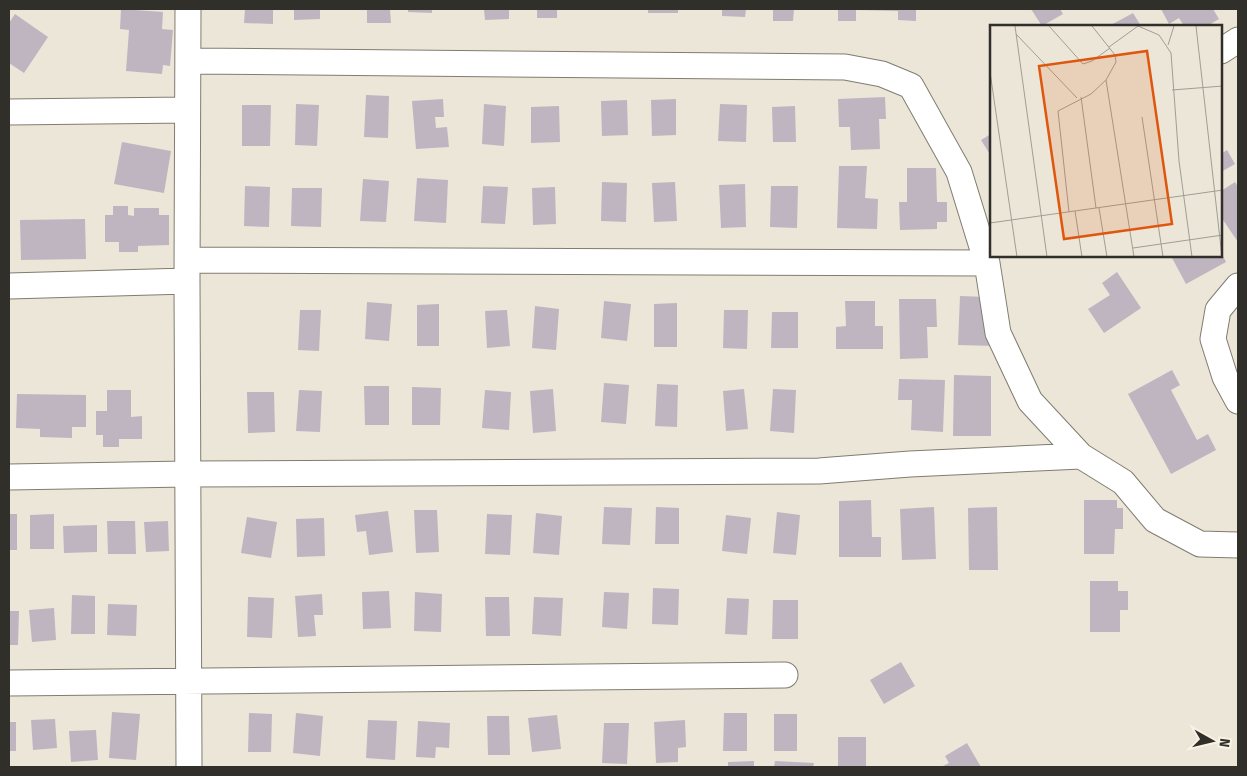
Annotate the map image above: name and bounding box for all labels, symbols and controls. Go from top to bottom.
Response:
inset map [990,25,1222,258]
north arrow [1187,716,1237,766]
text: N [1215,737,1233,748]

